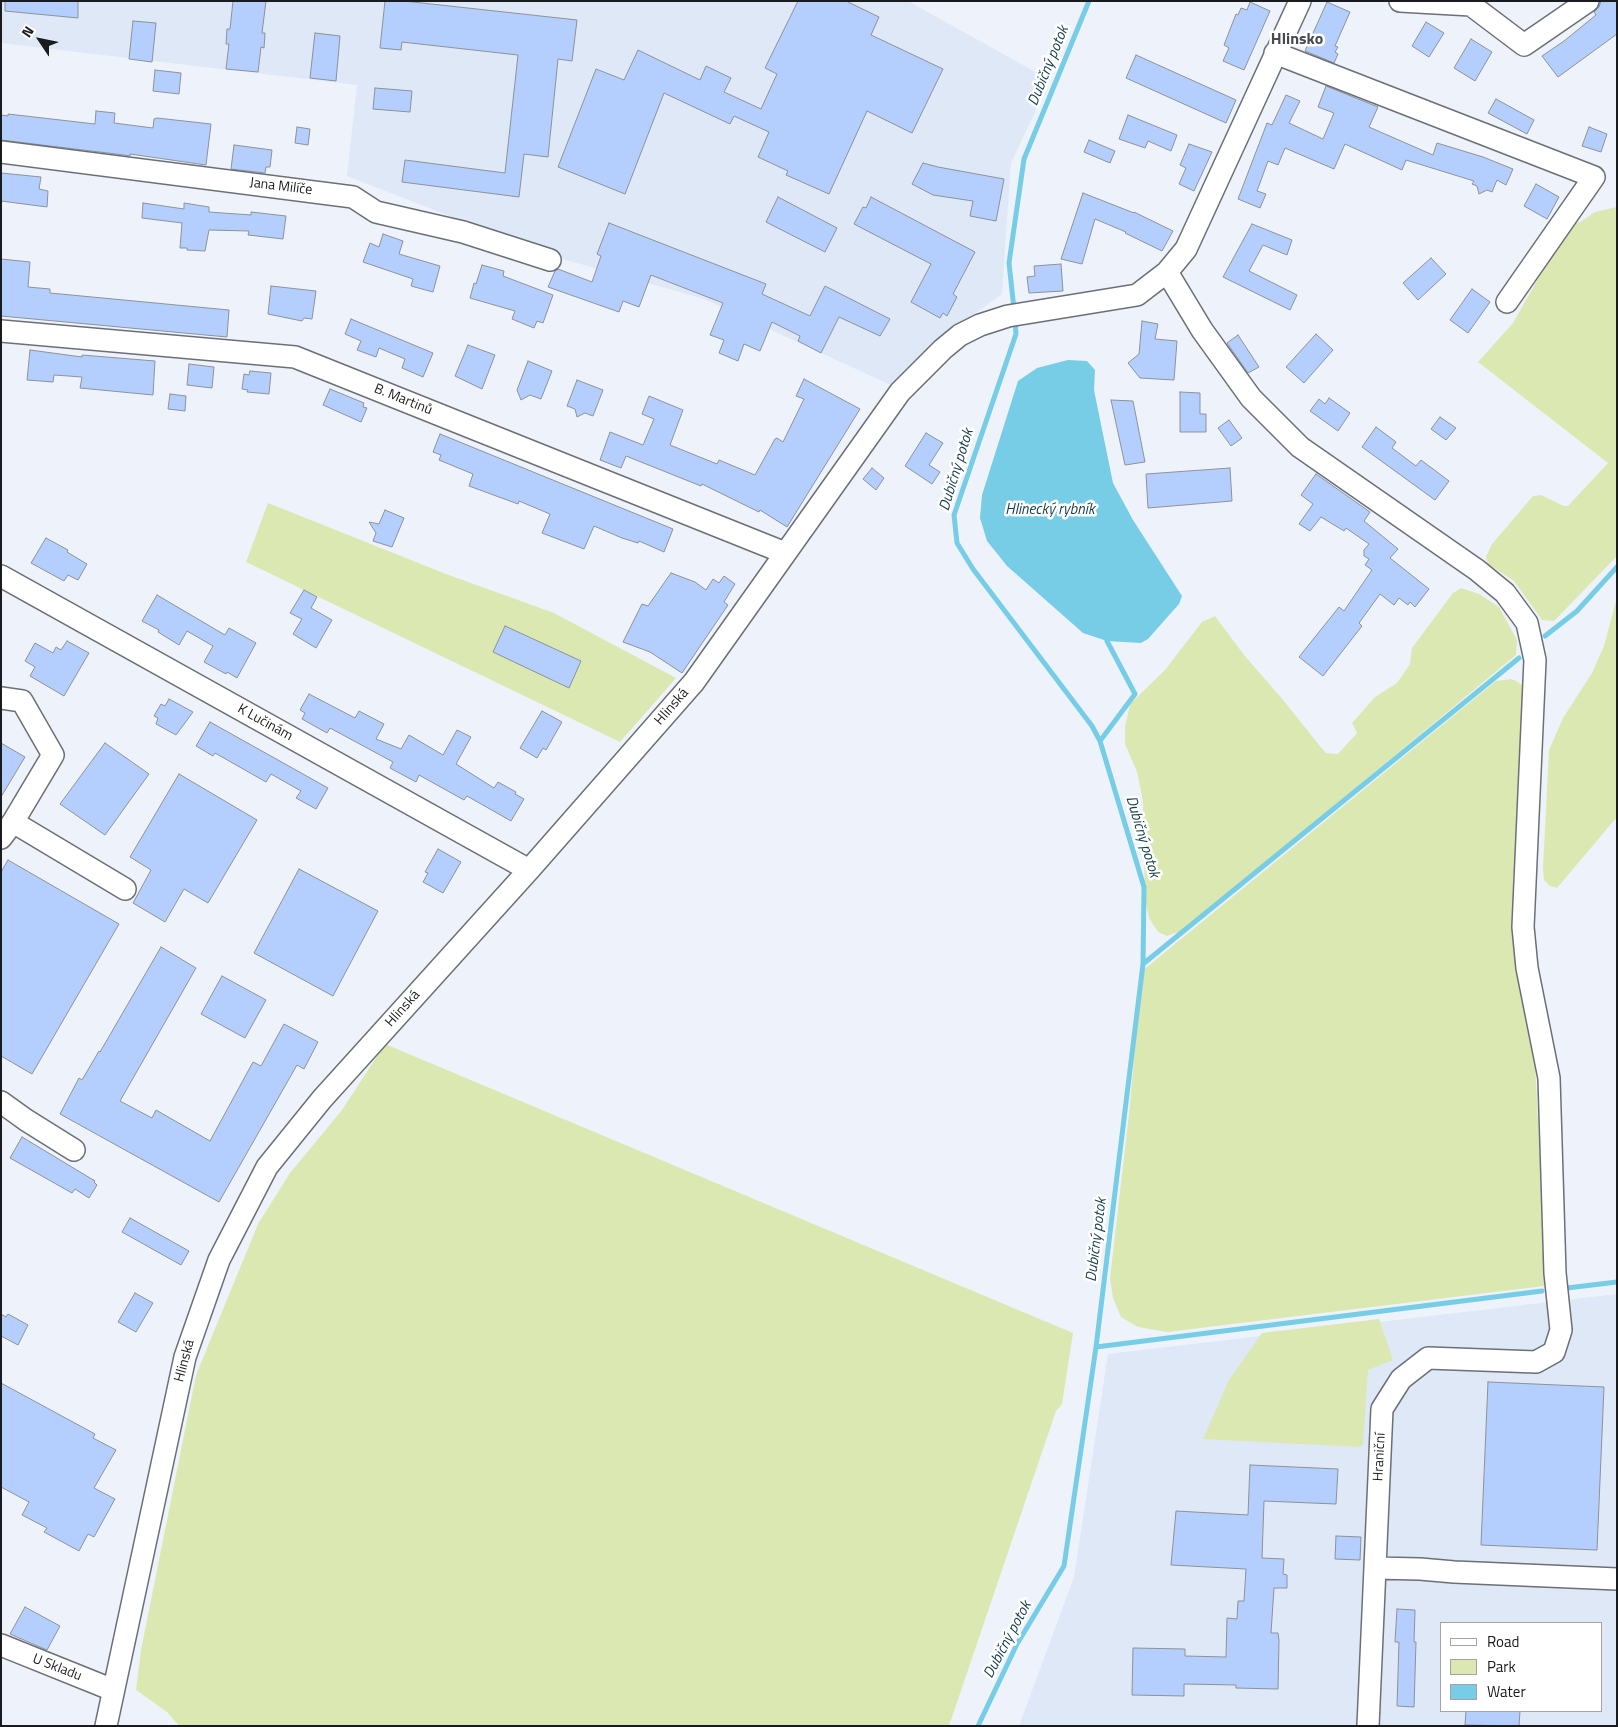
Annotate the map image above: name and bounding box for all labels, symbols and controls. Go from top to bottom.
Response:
north arrow [15,15,65,65]
text: N [16,21,39,41]
water label: Dubičný potok [1025,24,1073,108]
district label: Hlinsko [1271,30,1323,50]
street label: Jana Milíče [249,175,313,199]
street label: B. Martinů [371,381,435,419]
water label: Dubičný potok [936,427,978,513]
water label: Hlinecký rybník [1005,501,1095,519]
street label: Hlinská [651,685,693,729]
street label: K Lučinám [234,701,296,745]
water label: Dubičný potok [1121,794,1163,880]
street label: Hlinská [382,987,424,1031]
water label: Dubičný potok [1083,1197,1111,1283]
street label: Hlinská [171,1338,199,1384]
street label: Hraniční [1370,1432,1390,1482]
water label: Dubičný potok [980,1599,1036,1681]
legend [1440,1622,1603,1712]
text: Road [1487,1630,1519,1653]
street label: U Skladu [30,1651,84,1685]
text: Park [1487,1655,1516,1678]
text: Water [1487,1680,1526,1703]

